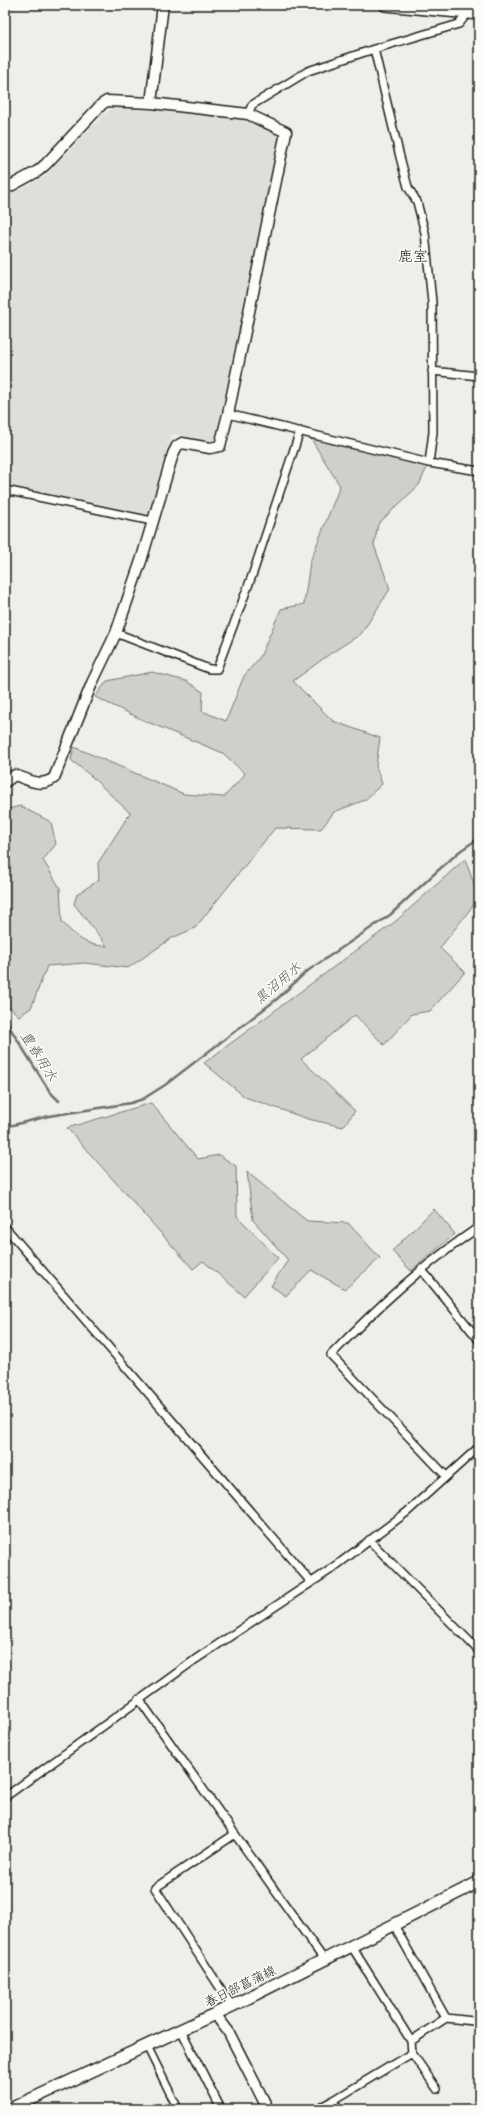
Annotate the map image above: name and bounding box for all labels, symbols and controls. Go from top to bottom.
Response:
district label: 鹿室 [398,243,428,269]
water label: 黒沼用水 [249,955,307,1011]
water label: 豊春用水 [14,1026,64,1086]
street label: 春日部菖蒲線 [200,1958,281,2013]

